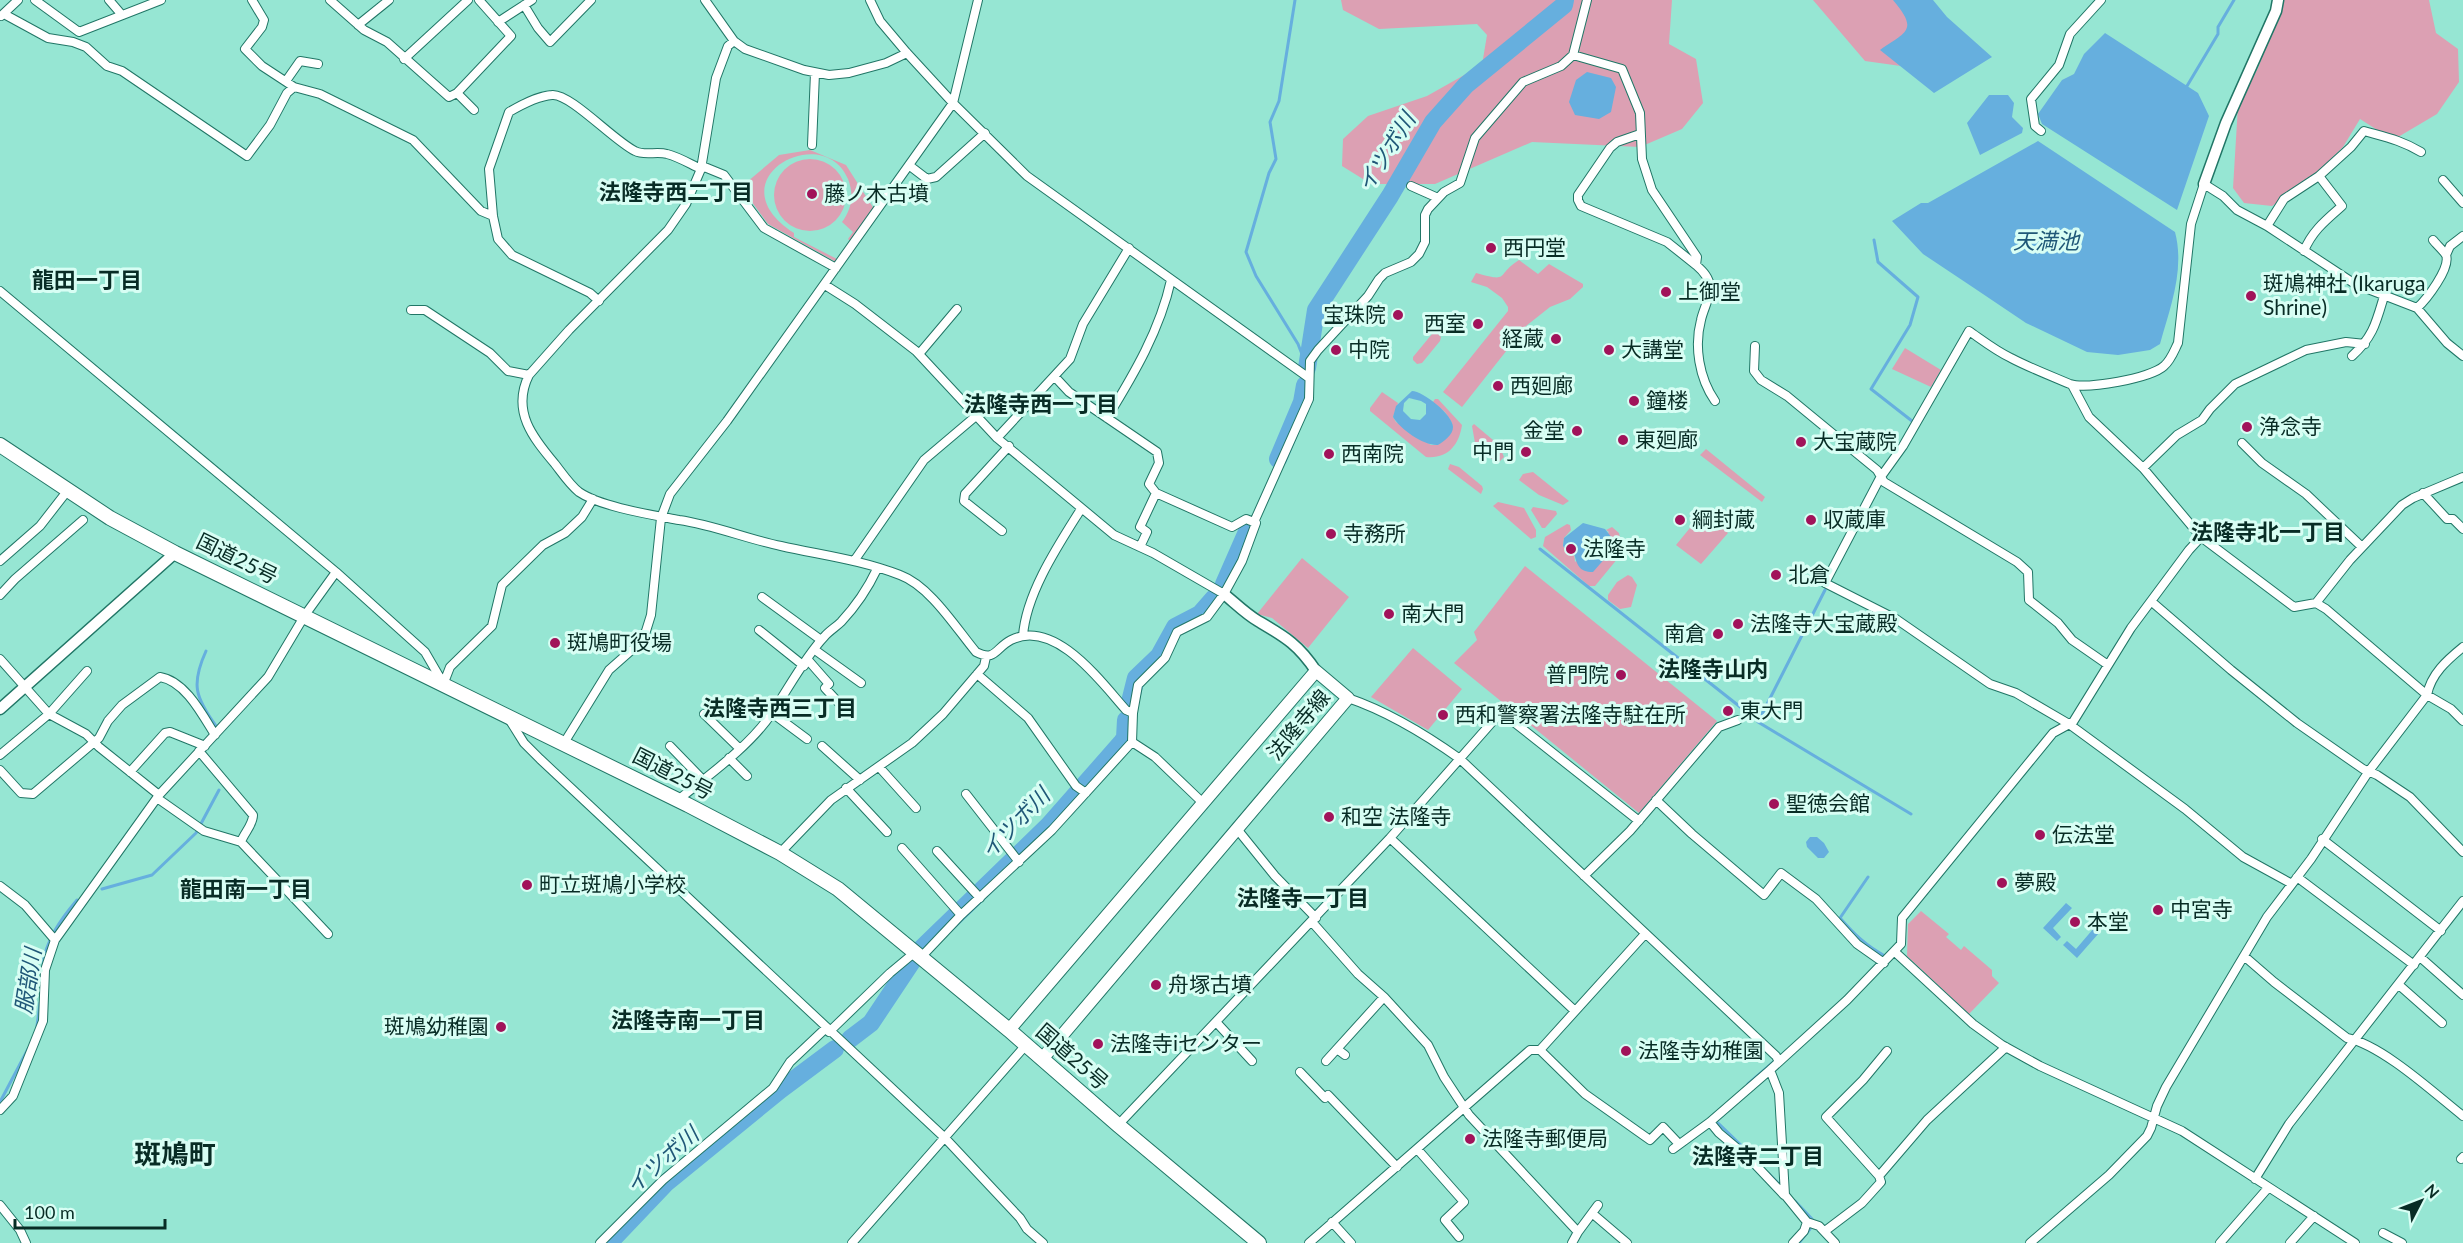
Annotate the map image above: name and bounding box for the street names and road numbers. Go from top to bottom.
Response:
street label: 国道25号 [193,527,282,588]
street label: 法隆寺線 [1261,684,1334,764]
street label: 国道25号 [629,742,718,804]
street label: 国道25号 [1032,1018,1114,1094]

